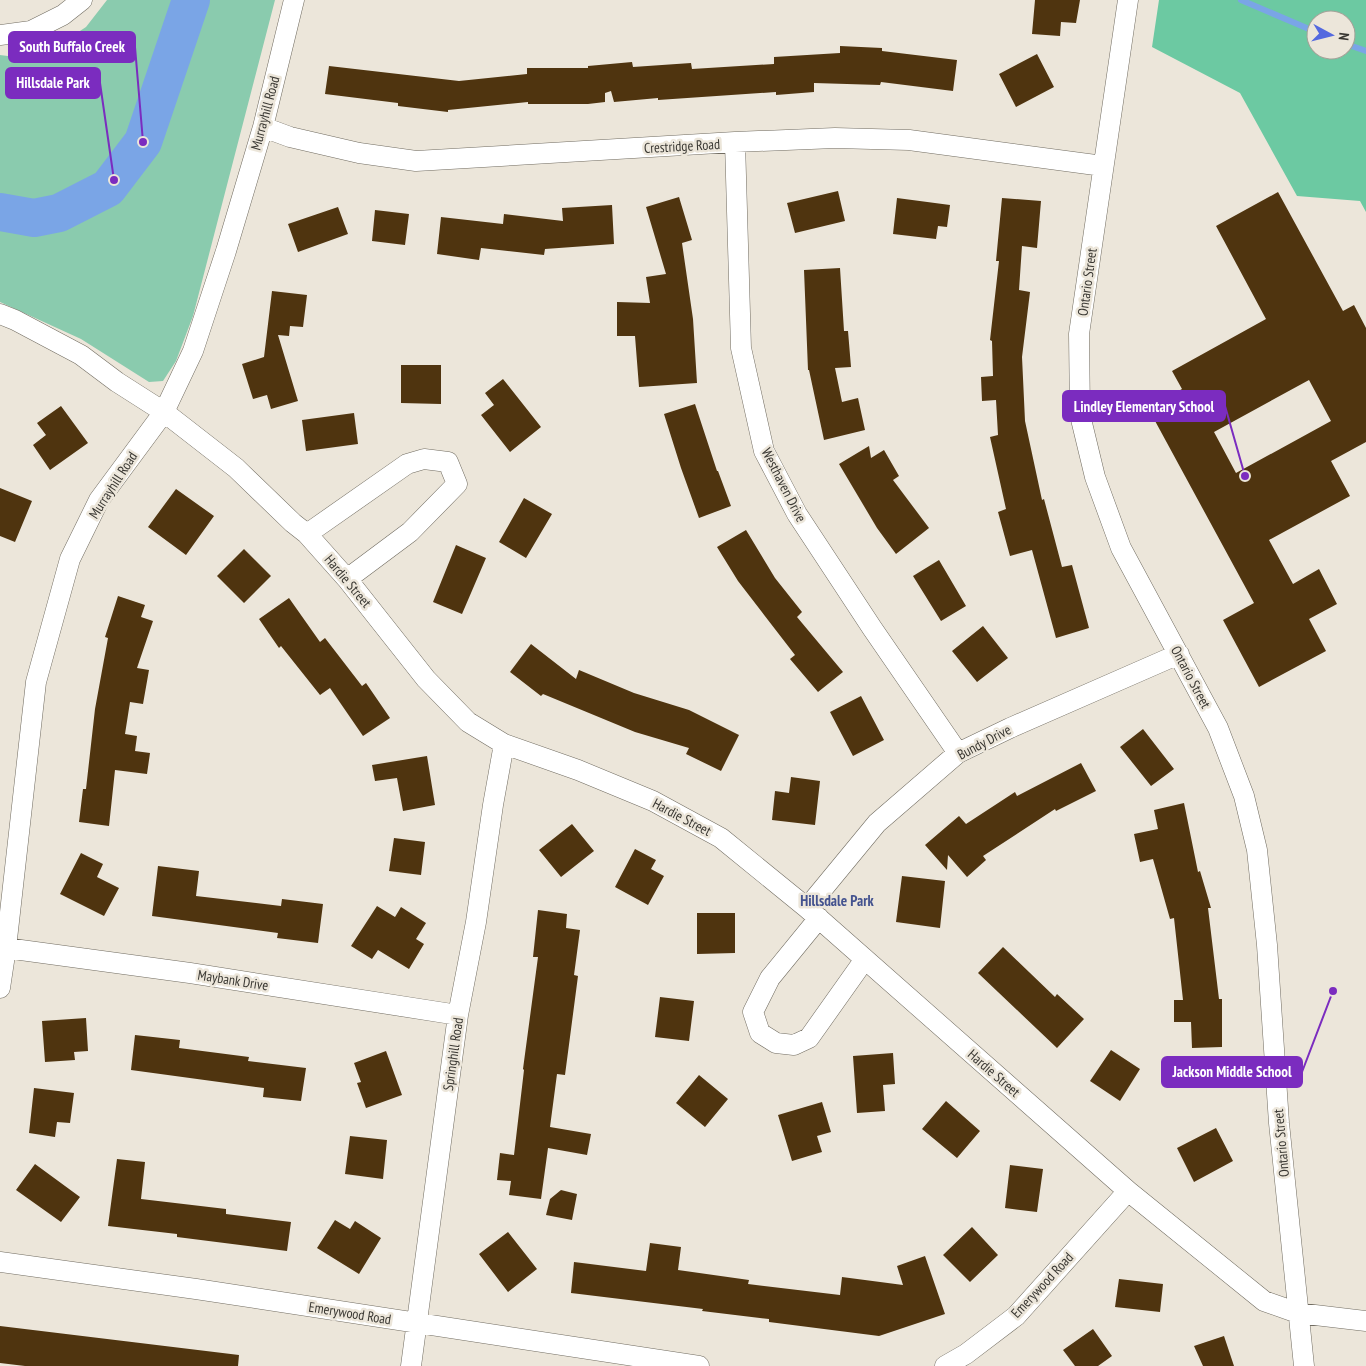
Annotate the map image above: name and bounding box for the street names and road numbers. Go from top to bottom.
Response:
street label: Murrayhill Road [246,74,284,152]
street label: Crestridge Road [644,135,720,157]
street label: Ontario Street [1073,247,1101,317]
street label: Westhaven Drive [758,445,810,525]
street label: Murrayhill Road [85,448,141,522]
street label: Hardie Street [321,551,375,611]
street label: Ontario Street [1167,643,1215,711]
street label: Bundy Drive [954,720,1014,764]
street label: Hardie Street [650,794,715,840]
street label: Maybank Drive [196,966,270,994]
street label: Springhill Road [439,1016,467,1092]
street label: Hardie Street [964,1045,1024,1101]
street label: Ontario Street [1269,1108,1293,1178]
street label: Emerywood Road [1007,1248,1077,1322]
street label: Emerywood Road [307,1298,393,1328]

